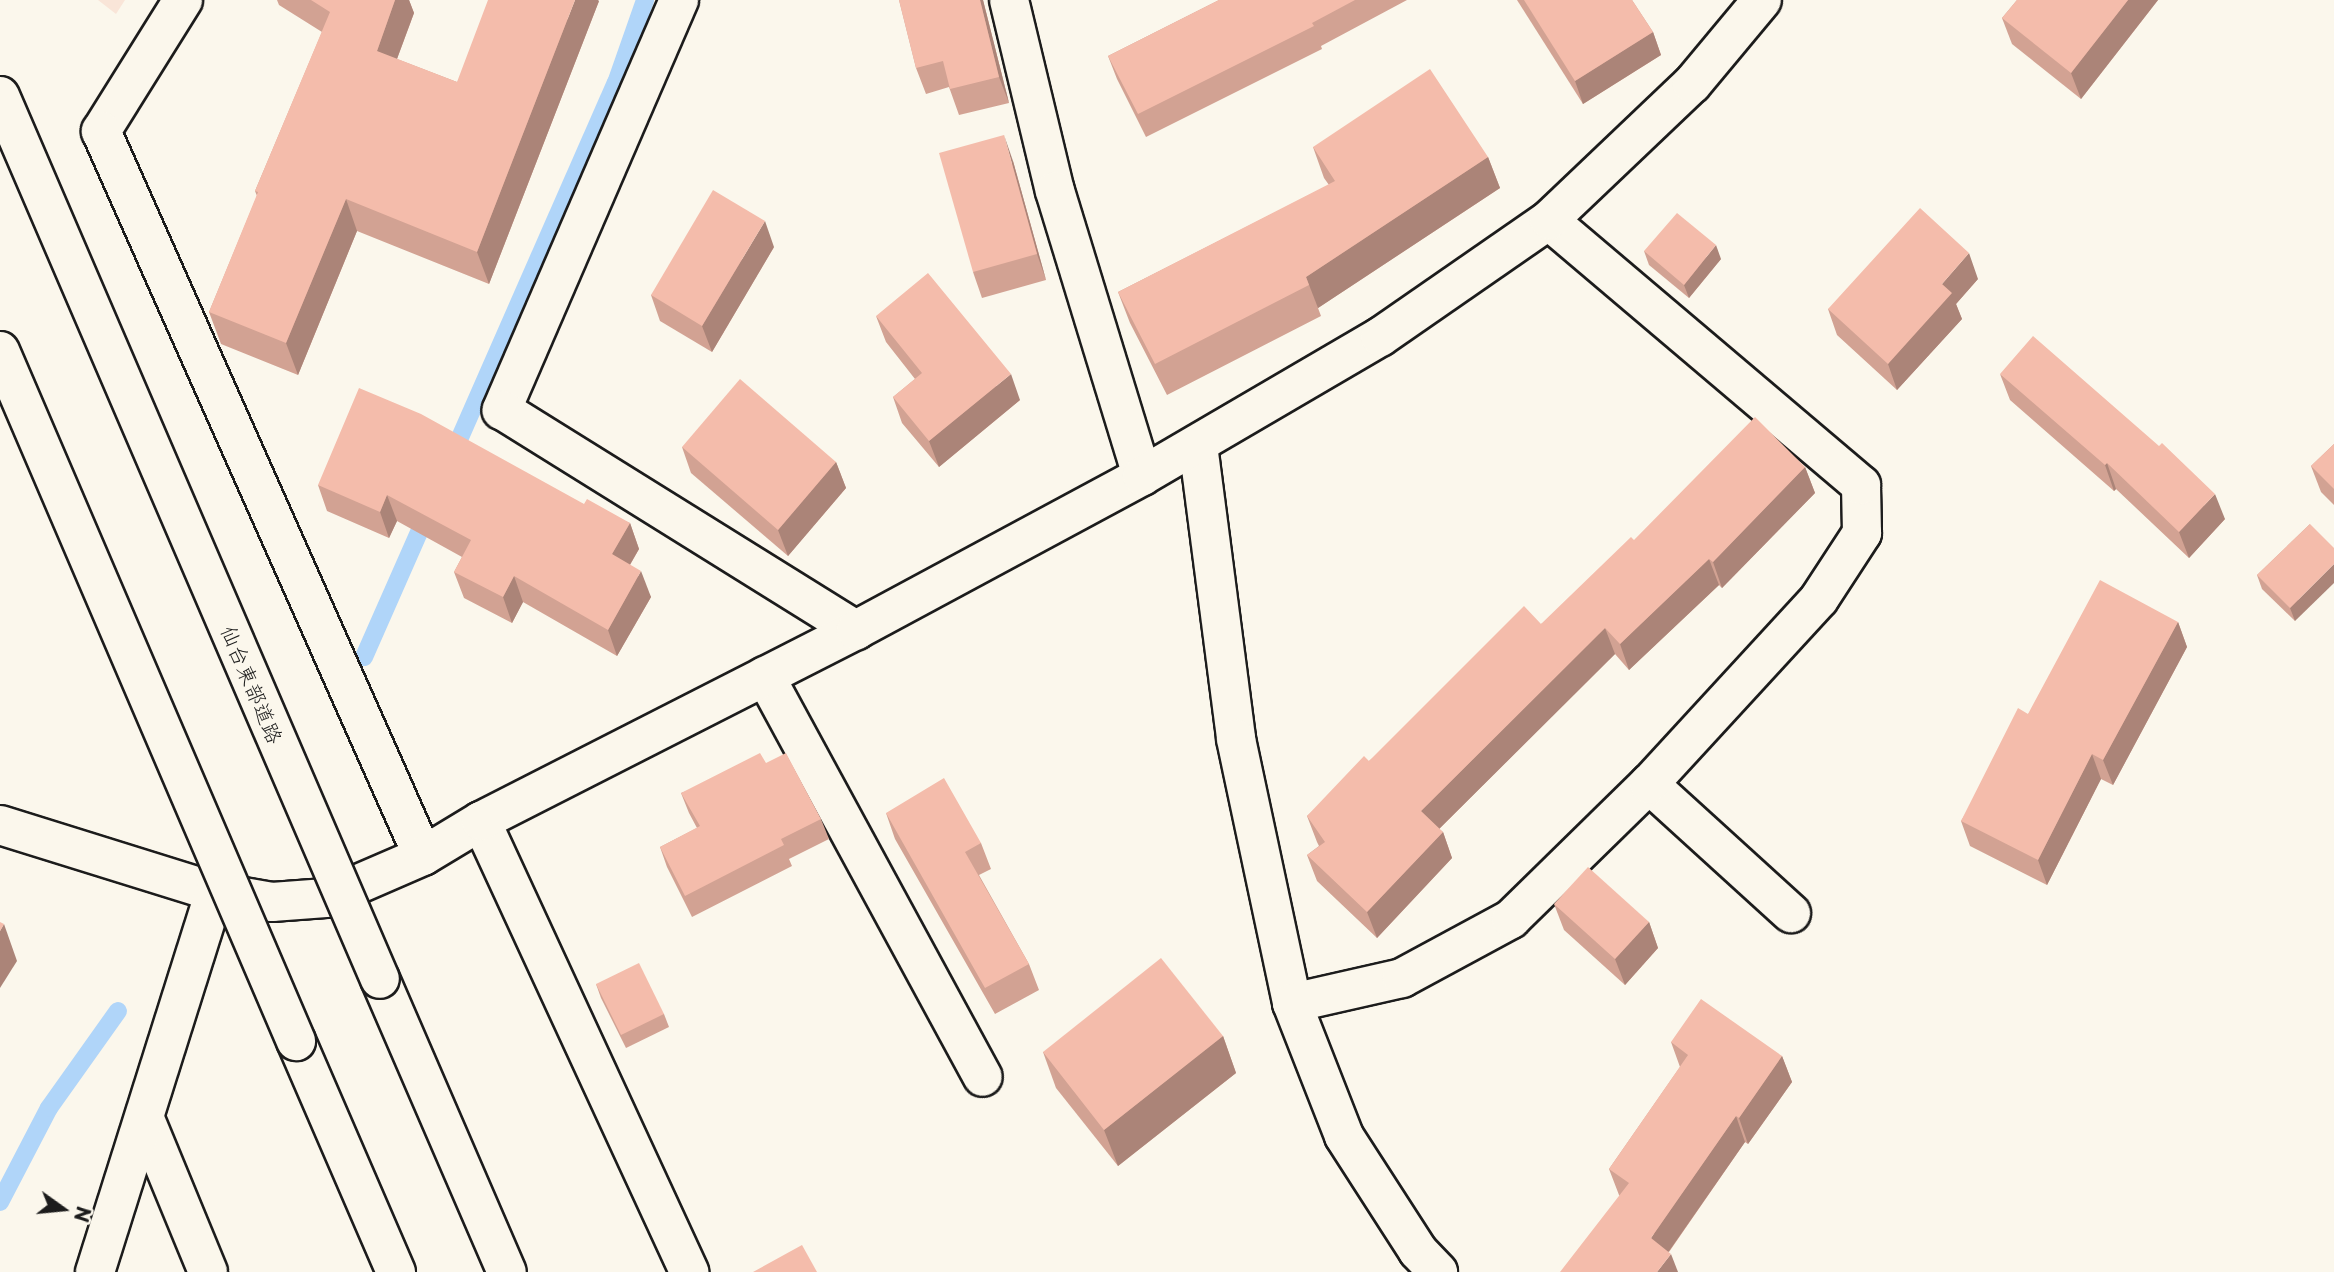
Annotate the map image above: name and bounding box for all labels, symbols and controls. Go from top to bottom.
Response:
street label: 仙台東部道路 [217,621,289,747]
north arrow [28,1174,98,1244]
text: N [68,1204,99,1225]

